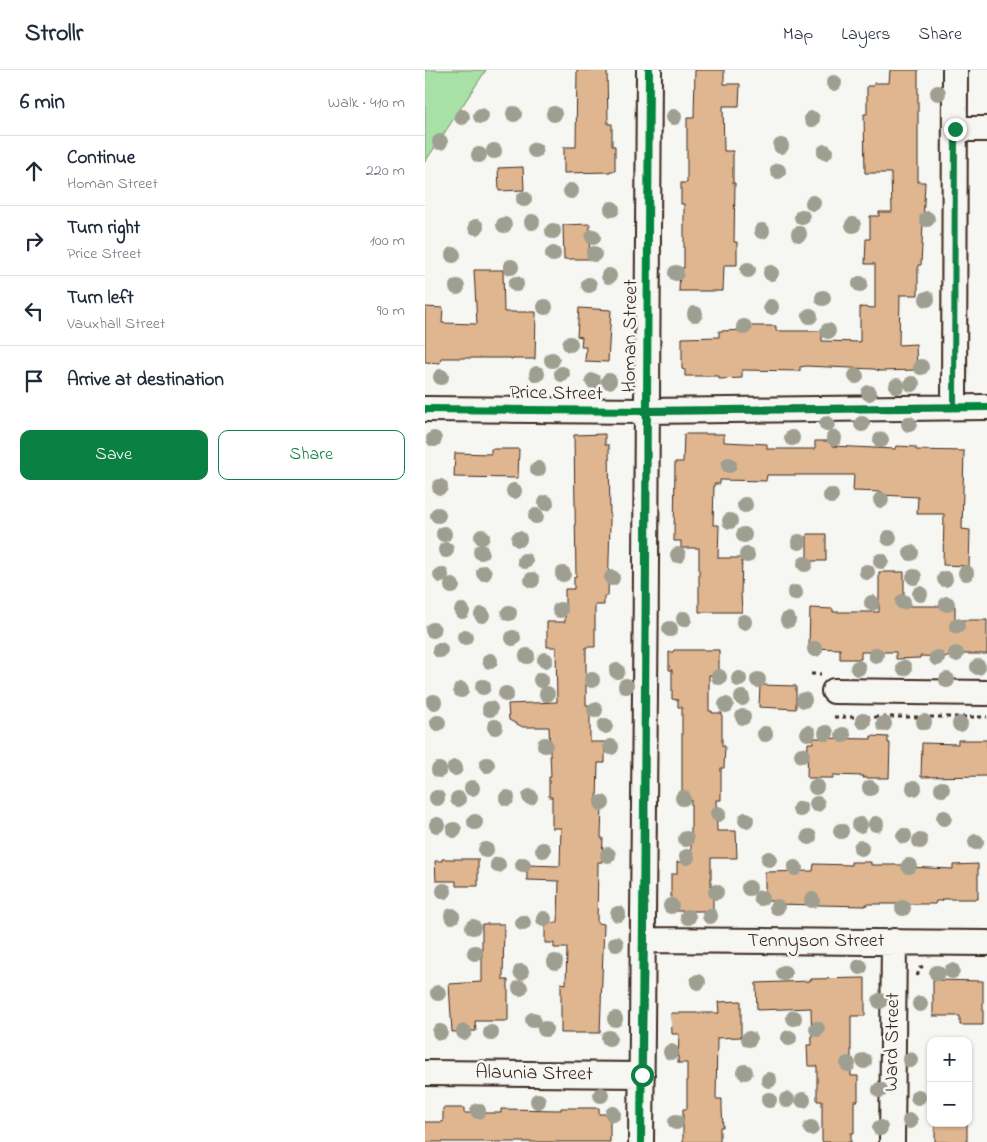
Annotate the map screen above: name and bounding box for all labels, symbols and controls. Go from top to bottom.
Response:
text: Strollr [25,17,83,52]
text: Map [783,22,813,48]
text: Layers [841,22,891,48]
text: Share [919,22,962,48]
text: 6 min [20,88,65,118]
text: Walk · 410 m [328,91,405,115]
route end [944,118,967,141]
text: Continue [67,145,135,172]
icon: ahead [20,157,48,185]
text: 220 m [366,159,405,183]
text: Homan Street [67,172,158,196]
text: Turn right [67,215,140,242]
icon: right [20,227,48,255]
text: 100 m [370,229,405,253]
text: Price Street [67,242,142,266]
street label: Homan Street [616,279,646,393]
text: Turn left [67,285,134,312]
icon: left [20,297,48,325]
text: 90 m [377,299,405,323]
text: Vauxhall Street [67,312,165,336]
icon: arrive [20,367,48,395]
text: Arrive at destination [67,367,224,394]
street label: Price Street [509,379,603,409]
button: Save [20,430,208,480]
button: Share [218,430,405,480]
street label: Tennyson Street [747,927,885,956]
street label: Ward Street [878,992,908,1092]
map controls [927,1037,972,1127]
button: + [927,1037,972,1082]
street label: Alaunia Street [475,1058,593,1090]
route start [631,1064,654,1087]
button: − [927,1082,972,1127]

